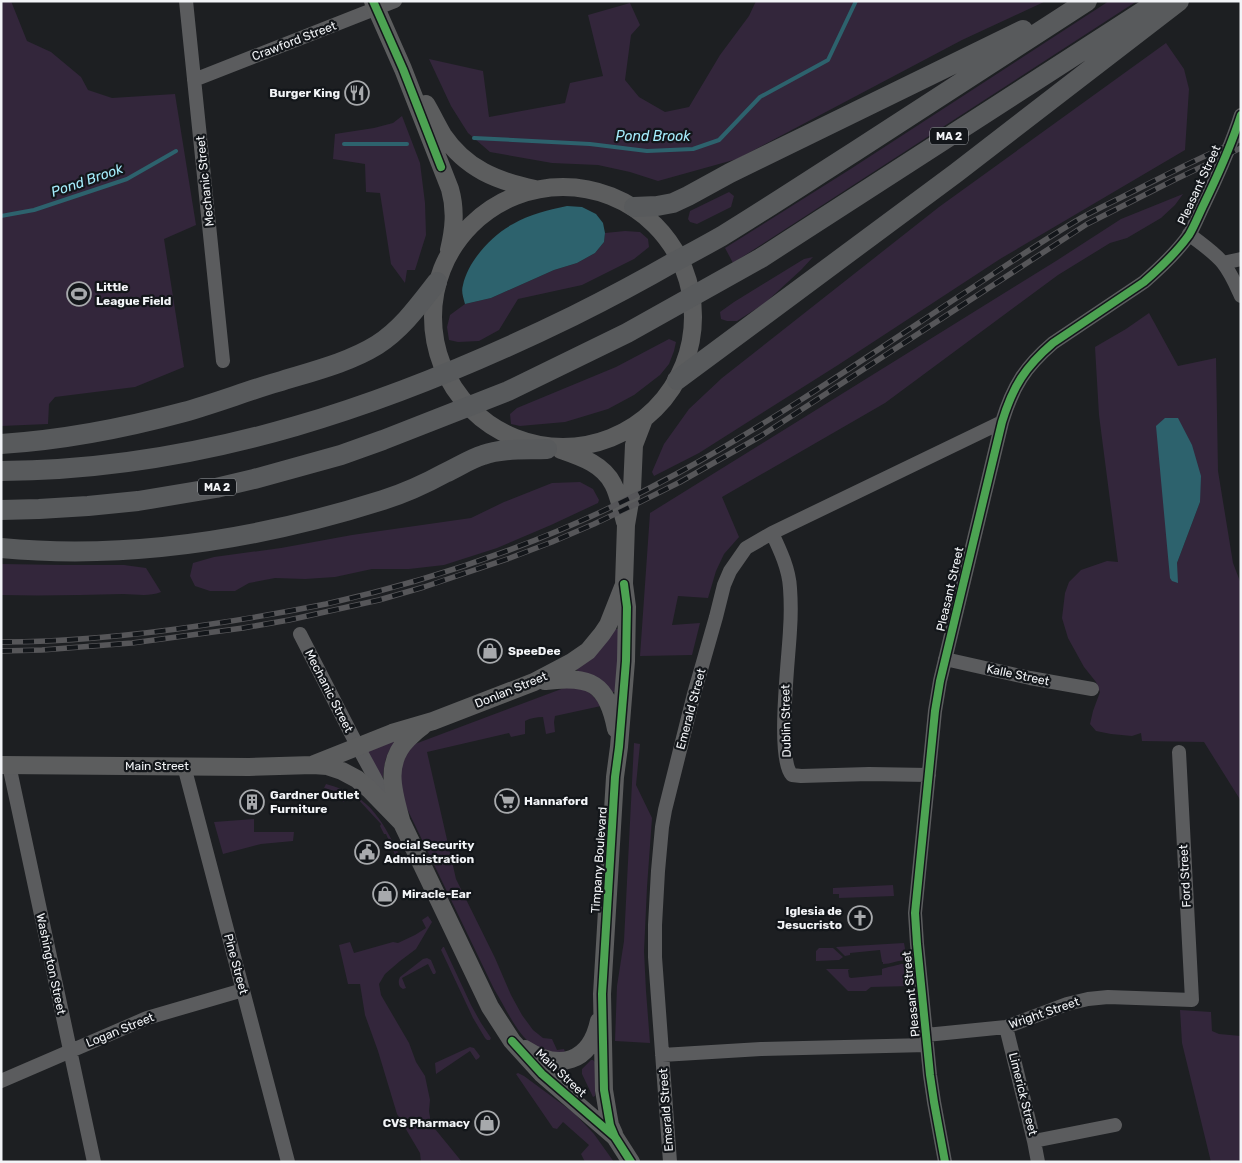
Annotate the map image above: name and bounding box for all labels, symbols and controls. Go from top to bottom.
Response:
street label: Crawford Street [250,18,338,64]
restaurant icon: Burger King [344,80,370,106]
place label: Burger King [269,86,340,100]
water label: Pond Brook [615,128,691,145]
road number: MA 2 [930,128,968,144]
street label: Mechanic Street [193,135,217,227]
street label: Pleasant Street [1174,143,1224,227]
water label: Pond Brook [49,160,126,201]
place label: Little League Field [96,280,171,308]
sports icon: Little League Field [66,281,92,307]
road number: MA 2 [198,478,236,496]
street label: Pleasant Street [933,545,967,633]
shop icon: SpeeDee [477,638,503,664]
place label: SpeeDee [508,644,561,658]
street label: Mechanic Street [302,647,356,735]
street label: Kalle Street [985,662,1051,689]
street label: Emerald Street [673,667,709,751]
street label: Donlan Street [473,669,550,711]
street label: Dublin Street [778,684,794,758]
street label: Main Street [125,759,189,773]
place label: Gardner Outlet Furniture [270,788,360,816]
supermarket icon: Hannaford [494,788,520,814]
building icon: Gardner Outlet Furniture [239,789,265,815]
place label: Hannaford [524,794,588,808]
street label: Timpany Boulevard [588,806,610,914]
place label: Social Security Administration [384,838,475,866]
public building icon: Social Security Administration [354,839,380,865]
street label: Ford Street [1176,844,1194,908]
shop icon: Miracle-Ear [372,881,398,907]
place label: Miracle-Ear [402,887,472,901]
place label: Iglesia de Jesucristo [777,904,842,932]
church icon: Iglesia de Jesucristo [847,905,873,931]
street label: Washington Street [33,912,69,1016]
street label: Pine Street [221,932,251,996]
street label: Pleasant Street [900,950,922,1038]
street label: Wright Street [1007,994,1081,1032]
street label: Logan Street [84,1010,156,1050]
street label: Main Street [533,1046,589,1100]
street label: Limerick Street [1006,1051,1040,1137]
street label: Emerald Street [656,1068,676,1152]
shop icon: CVS Pharmacy [474,1110,500,1136]
place label: CVS Pharmacy [383,1116,470,1130]

